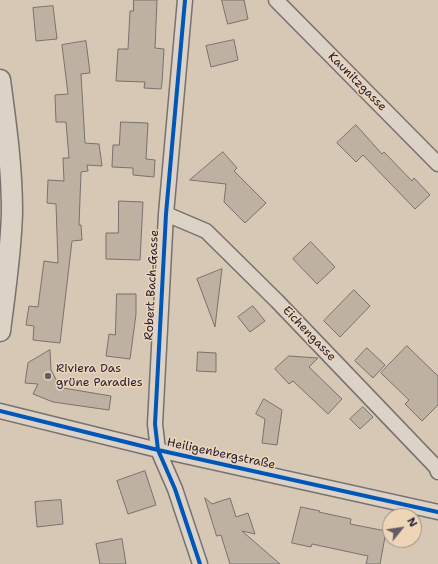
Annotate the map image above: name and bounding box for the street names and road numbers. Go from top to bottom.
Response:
street label: Kaunitzgasse [325,50,389,114]
street label: Robert Bach-Gasse [142,229,162,341]
street label: Eichengasse [279,304,339,364]
street label: Heiligenbergstraße [165,435,277,473]

